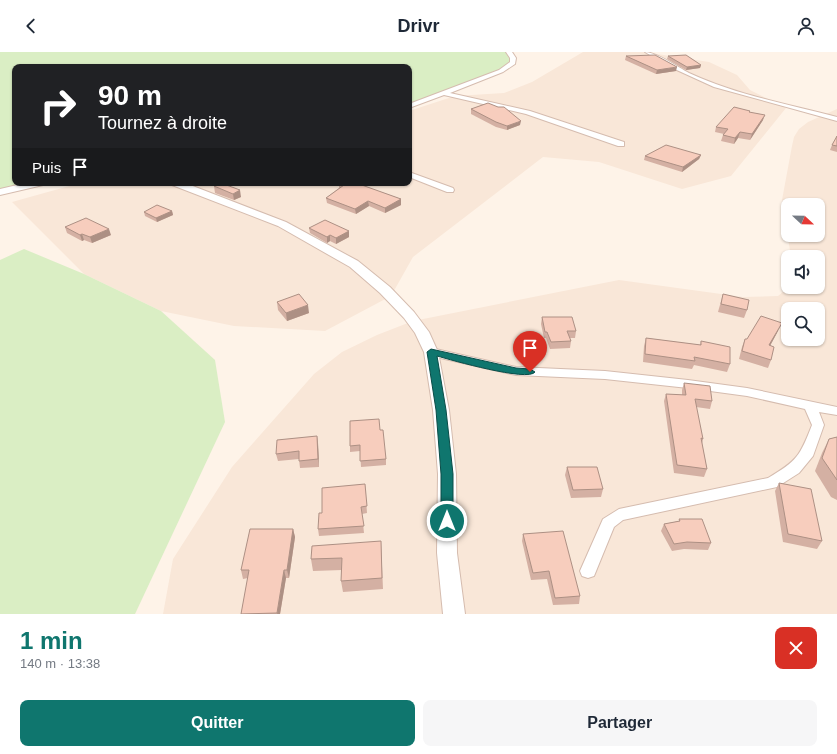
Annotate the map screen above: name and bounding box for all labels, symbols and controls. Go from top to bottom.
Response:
icon: back [20,15,42,37]
icon: person [795,15,817,37]
text: Drivr [397,16,440,36]
icon: right [32,80,84,132]
text: 90 m [98,80,162,111]
text: Tournez à droite [98,113,227,133]
icon: arrive [69,156,91,178]
text: Puis [32,159,61,176]
north arrow [781,198,825,242]
map controls [781,198,825,346]
button: sound [781,250,825,294]
button: search [781,302,825,346]
pin [513,331,547,372]
icon: arrive [519,337,541,359]
position arrow [426,500,468,542]
text: 1 min [20,627,83,654]
button: close [775,627,817,669]
text: 140 m · 13:38 [20,656,100,671]
button: Quitter [20,700,415,746]
button: Partager [423,700,817,746]

